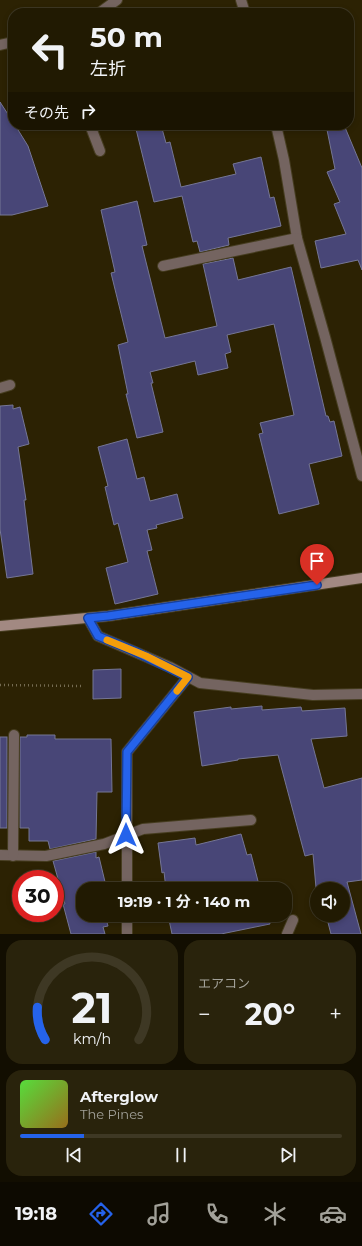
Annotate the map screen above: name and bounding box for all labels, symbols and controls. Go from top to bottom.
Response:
text: 50 m [90,20,163,54]
icon: left [24,24,76,76]
text: 左折 [90,58,126,80]
icon: right [77,100,99,122]
text: その先 [24,103,69,122]
pin [300,544,334,585]
icon: arrive [306,550,328,572]
position arrow [105,814,147,856]
speed limit sign: 30 [12,870,64,922]
map controls [310,882,350,922]
button: sound [310,882,350,922]
text: 19:19 · 1 分 · 140 m [118,892,250,911]
text: エアコン [198,975,250,991]
text: 21 [72,983,112,1033]
text: 20° [245,996,295,1033]
text: − [198,1001,211,1028]
text: + [329,1001,342,1028]
text: km/h [73,1030,111,1048]
text: Afterglow [80,1087,158,1106]
text: The Pines [80,1106,143,1122]
icon: previous [63,1144,85,1166]
icon: pause [170,1144,192,1166]
icon: next [277,1144,299,1166]
icon: directions [87,1200,115,1228]
icon: music [145,1200,173,1228]
icon: phone [203,1200,231,1228]
icon: climate [261,1200,289,1228]
icon: car [319,1200,347,1228]
text: 19:18 [15,1203,57,1225]

